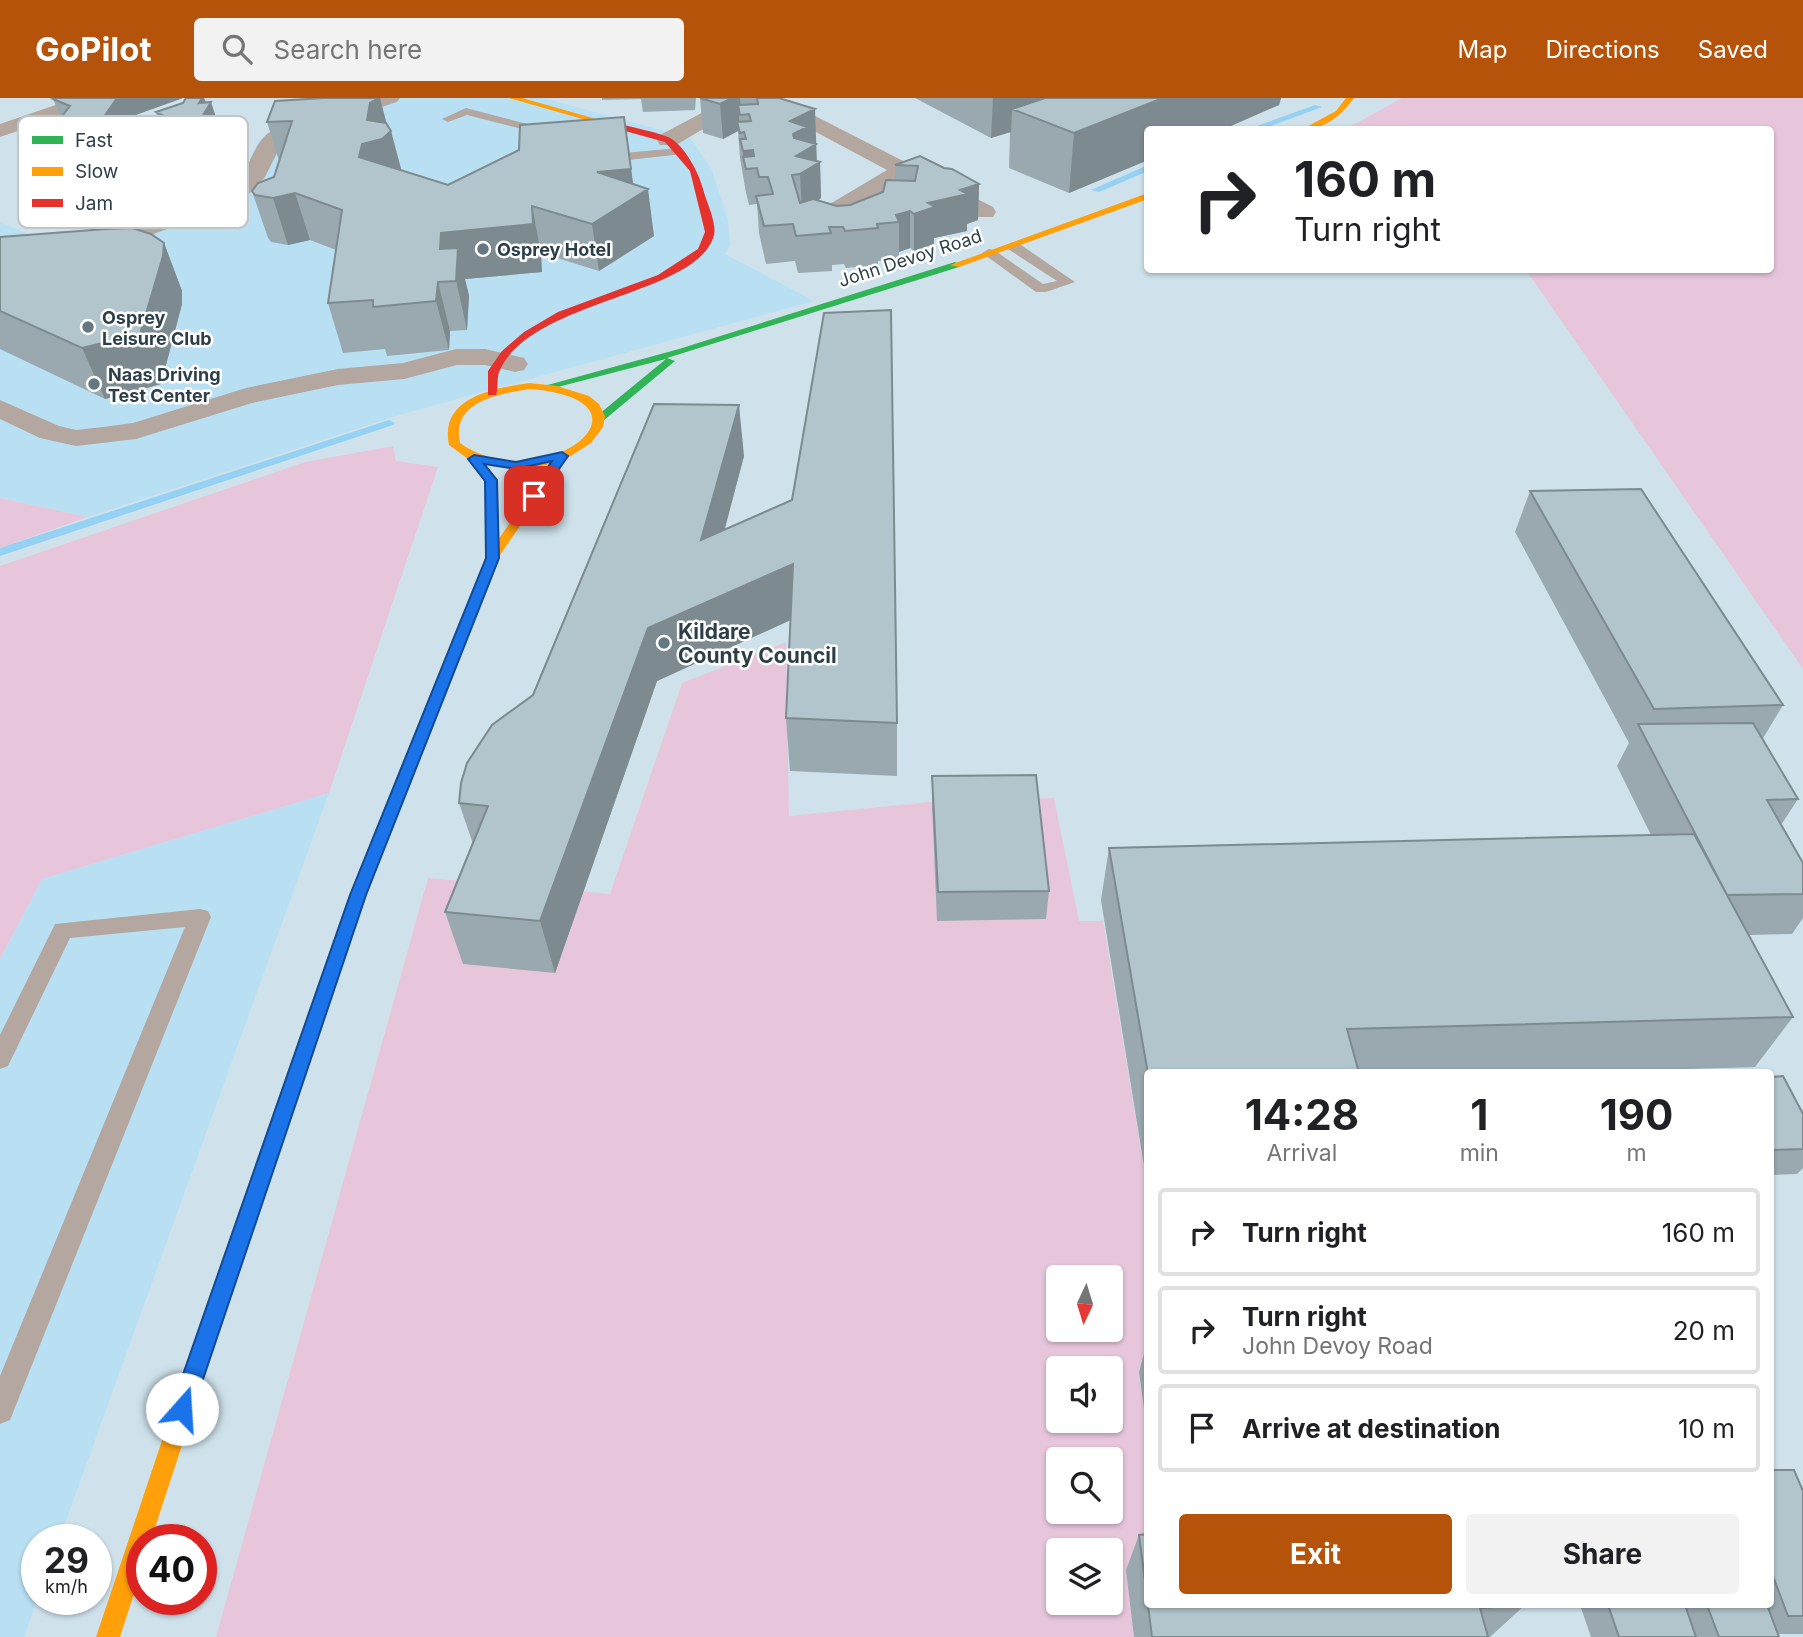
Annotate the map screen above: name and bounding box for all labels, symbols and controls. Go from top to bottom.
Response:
search box [194,18,684,81]
text: GoPilot [35,29,152,69]
icon: search [218,30,256,68]
text: Search here [274,34,422,65]
text: Map [1458,35,1507,64]
text: Directions [1545,35,1660,64]
text: Saved [1698,35,1768,64]
legend [18,116,248,228]
text: Fast [75,129,113,152]
text: 160 m [1294,150,1436,209]
icon: right [1179,154,1270,245]
text: Slow [75,160,118,183]
text: Jam [75,192,113,215]
text: Turn right [1294,210,1441,249]
street label: John Devoy Road [836,225,984,291]
place label: Osprey Hotel [497,239,611,260]
marker: Osprey Hotel [475,241,491,257]
place label: Osprey Leisure Club [102,307,212,349]
marker: Osprey Leisure Club [80,319,96,335]
place label: Naas Driving Test Center [108,364,221,406]
marker: Naas Driving Test Center [86,376,102,392]
pin [504,466,564,526]
icon: arrive [515,477,553,515]
place label: Kildare County Council [678,619,837,668]
marker: Kildare County Council [656,635,672,651]
text: 14:28 [1245,1089,1359,1140]
text: 1 [1470,1089,1488,1140]
text: 190 [1600,1089,1673,1140]
text: Arrival [1266,1139,1337,1167]
text: min [1460,1139,1499,1167]
text: m [1626,1139,1647,1167]
icon: right [1183,1213,1221,1251]
text: Turn right [1242,1217,1367,1248]
text: 160 m [1662,1217,1735,1248]
north arrow [1046,1265,1124,1342]
map controls [1046,1265,1123,1615]
text: Turn right [1242,1301,1367,1332]
icon: right [1183,1311,1221,1349]
text: 20 m [1673,1315,1735,1346]
text: John Devoy Road [1242,1332,1433,1360]
button: sound [1046,1356,1123,1433]
position arrow [145,1372,219,1446]
icon: arrive [1183,1409,1221,1447]
text: Arrive at destination [1242,1413,1501,1444]
text: 10 m [1678,1413,1735,1444]
button: search [1046,1447,1123,1524]
button: Exit [1179,1514,1452,1594]
button: Share [1466,1514,1739,1594]
speed limit sign: 40 [126,1524,217,1615]
button: layers [1046,1538,1123,1615]
text: 29 [44,1539,89,1581]
text: km/h [45,1576,88,1597]

